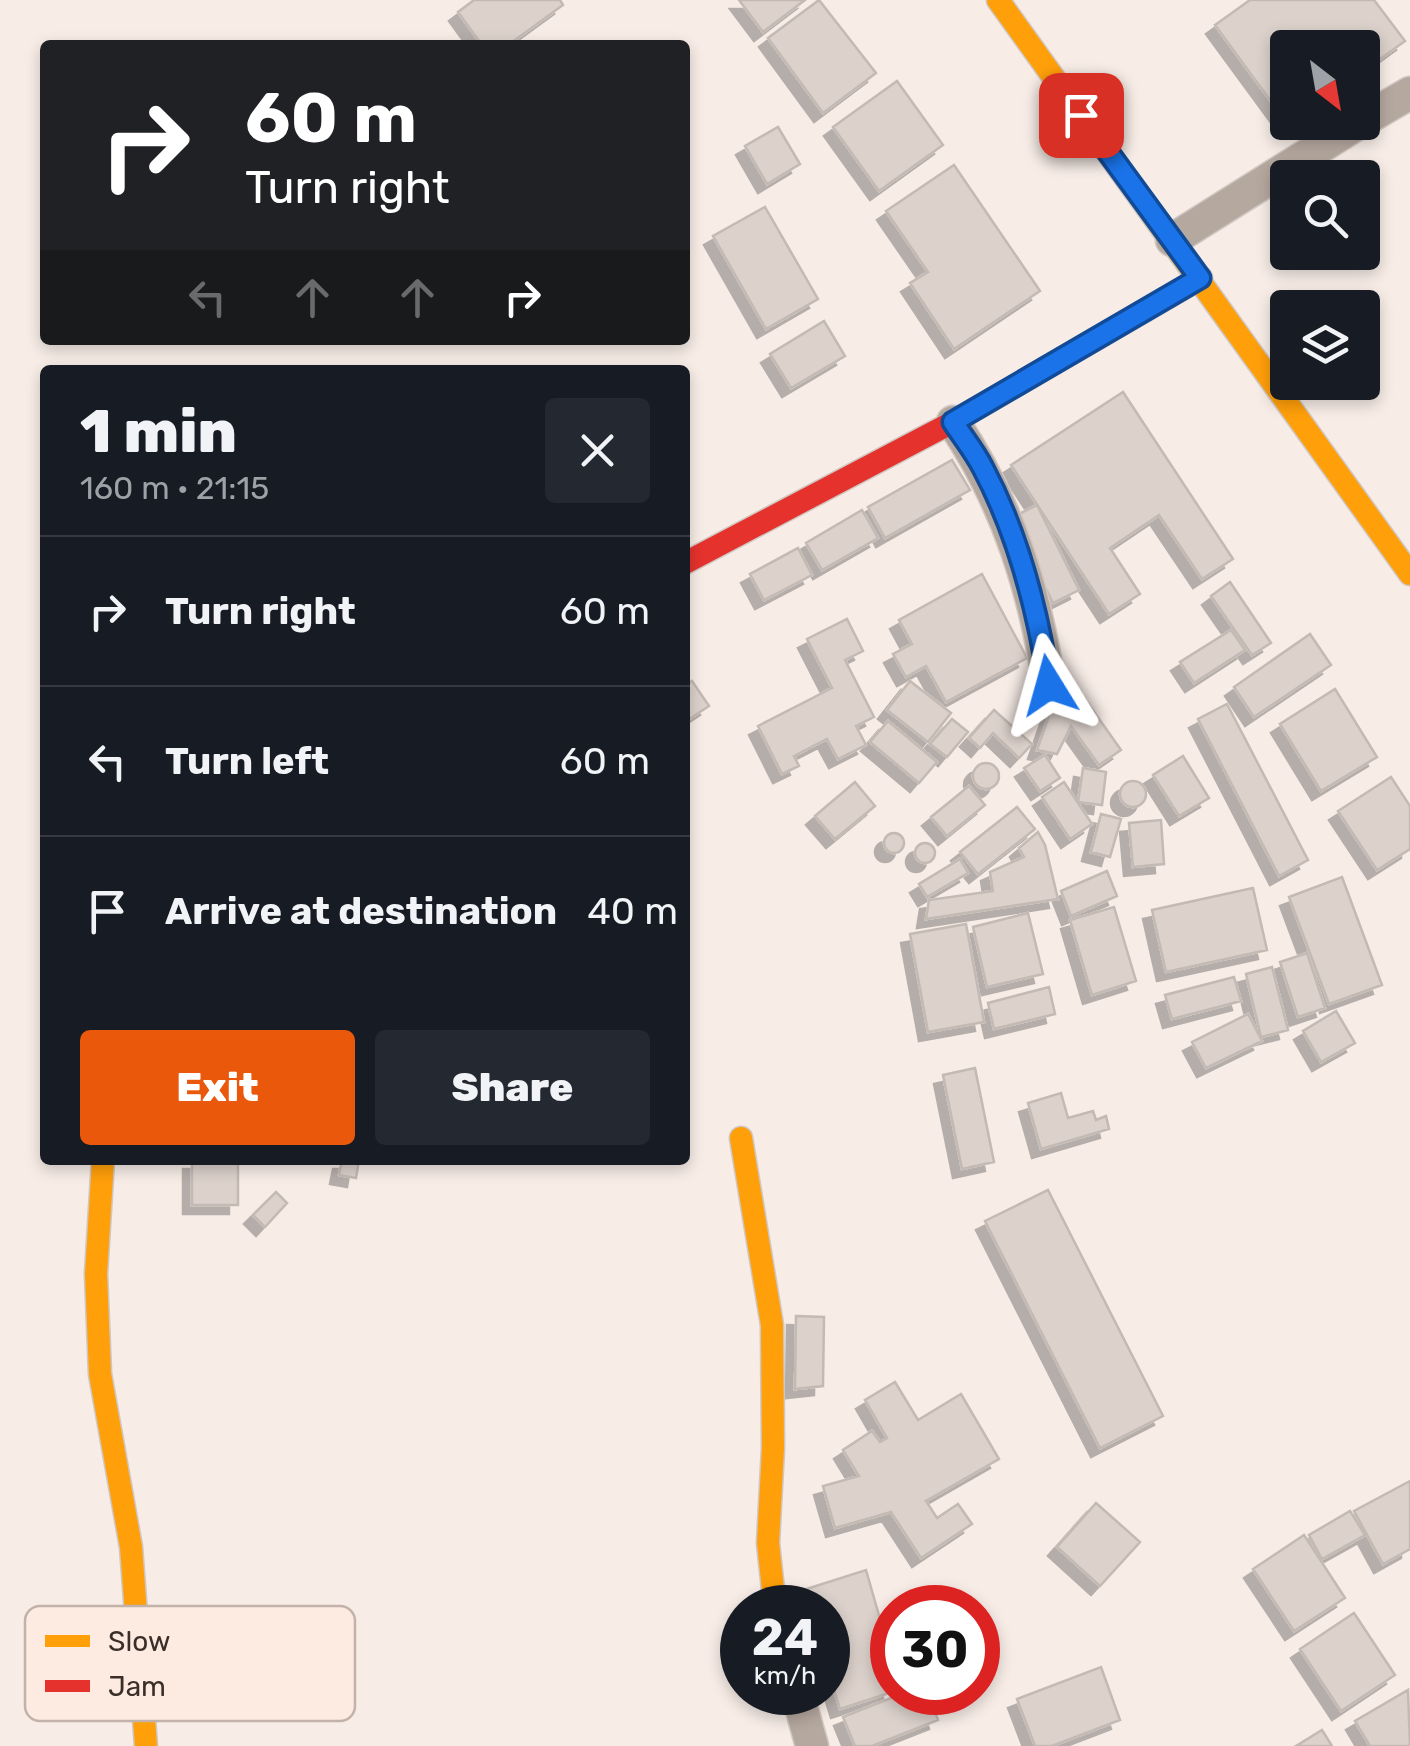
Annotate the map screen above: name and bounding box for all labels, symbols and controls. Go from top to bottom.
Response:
north arrow [1270,30,1380,140]
map controls [1270,30,1380,400]
pin [1039,73,1124,158]
text: 60 m [245,77,417,160]
icon: right [80,80,210,210]
icon: arrive [1054,88,1109,143]
button: search [1270,160,1380,270]
text: Turn right [245,161,449,214]
icon: left [180,270,235,325]
icon: ahead [285,270,340,325]
icon: ahead [390,270,445,325]
icon: right [495,270,550,325]
button: layers [1270,290,1380,400]
text: 1 min [80,396,237,467]
button: close [545,398,650,503]
text: 160 m · 21:15 [80,469,269,507]
icon: right [80,584,135,639]
text: Turn right [165,588,356,634]
text: 60 m [560,588,650,634]
position arrow [997,633,1101,737]
icon: left [80,734,135,789]
text: Turn left [165,738,329,784]
text: 60 m [560,738,650,784]
icon: arrive [80,884,135,939]
text: Arrive at destination [165,888,557,934]
text: 40 m [587,888,678,934]
button: Exit [80,1030,355,1145]
button: Share [375,1030,650,1145]
speed limit sign: 30 [870,1585,1000,1715]
legend [25,1606,355,1721]
text: 24 [752,1608,818,1668]
text: Slow [108,1625,170,1658]
text: km/h [754,1661,816,1690]
text: Jam [108,1670,166,1703]

